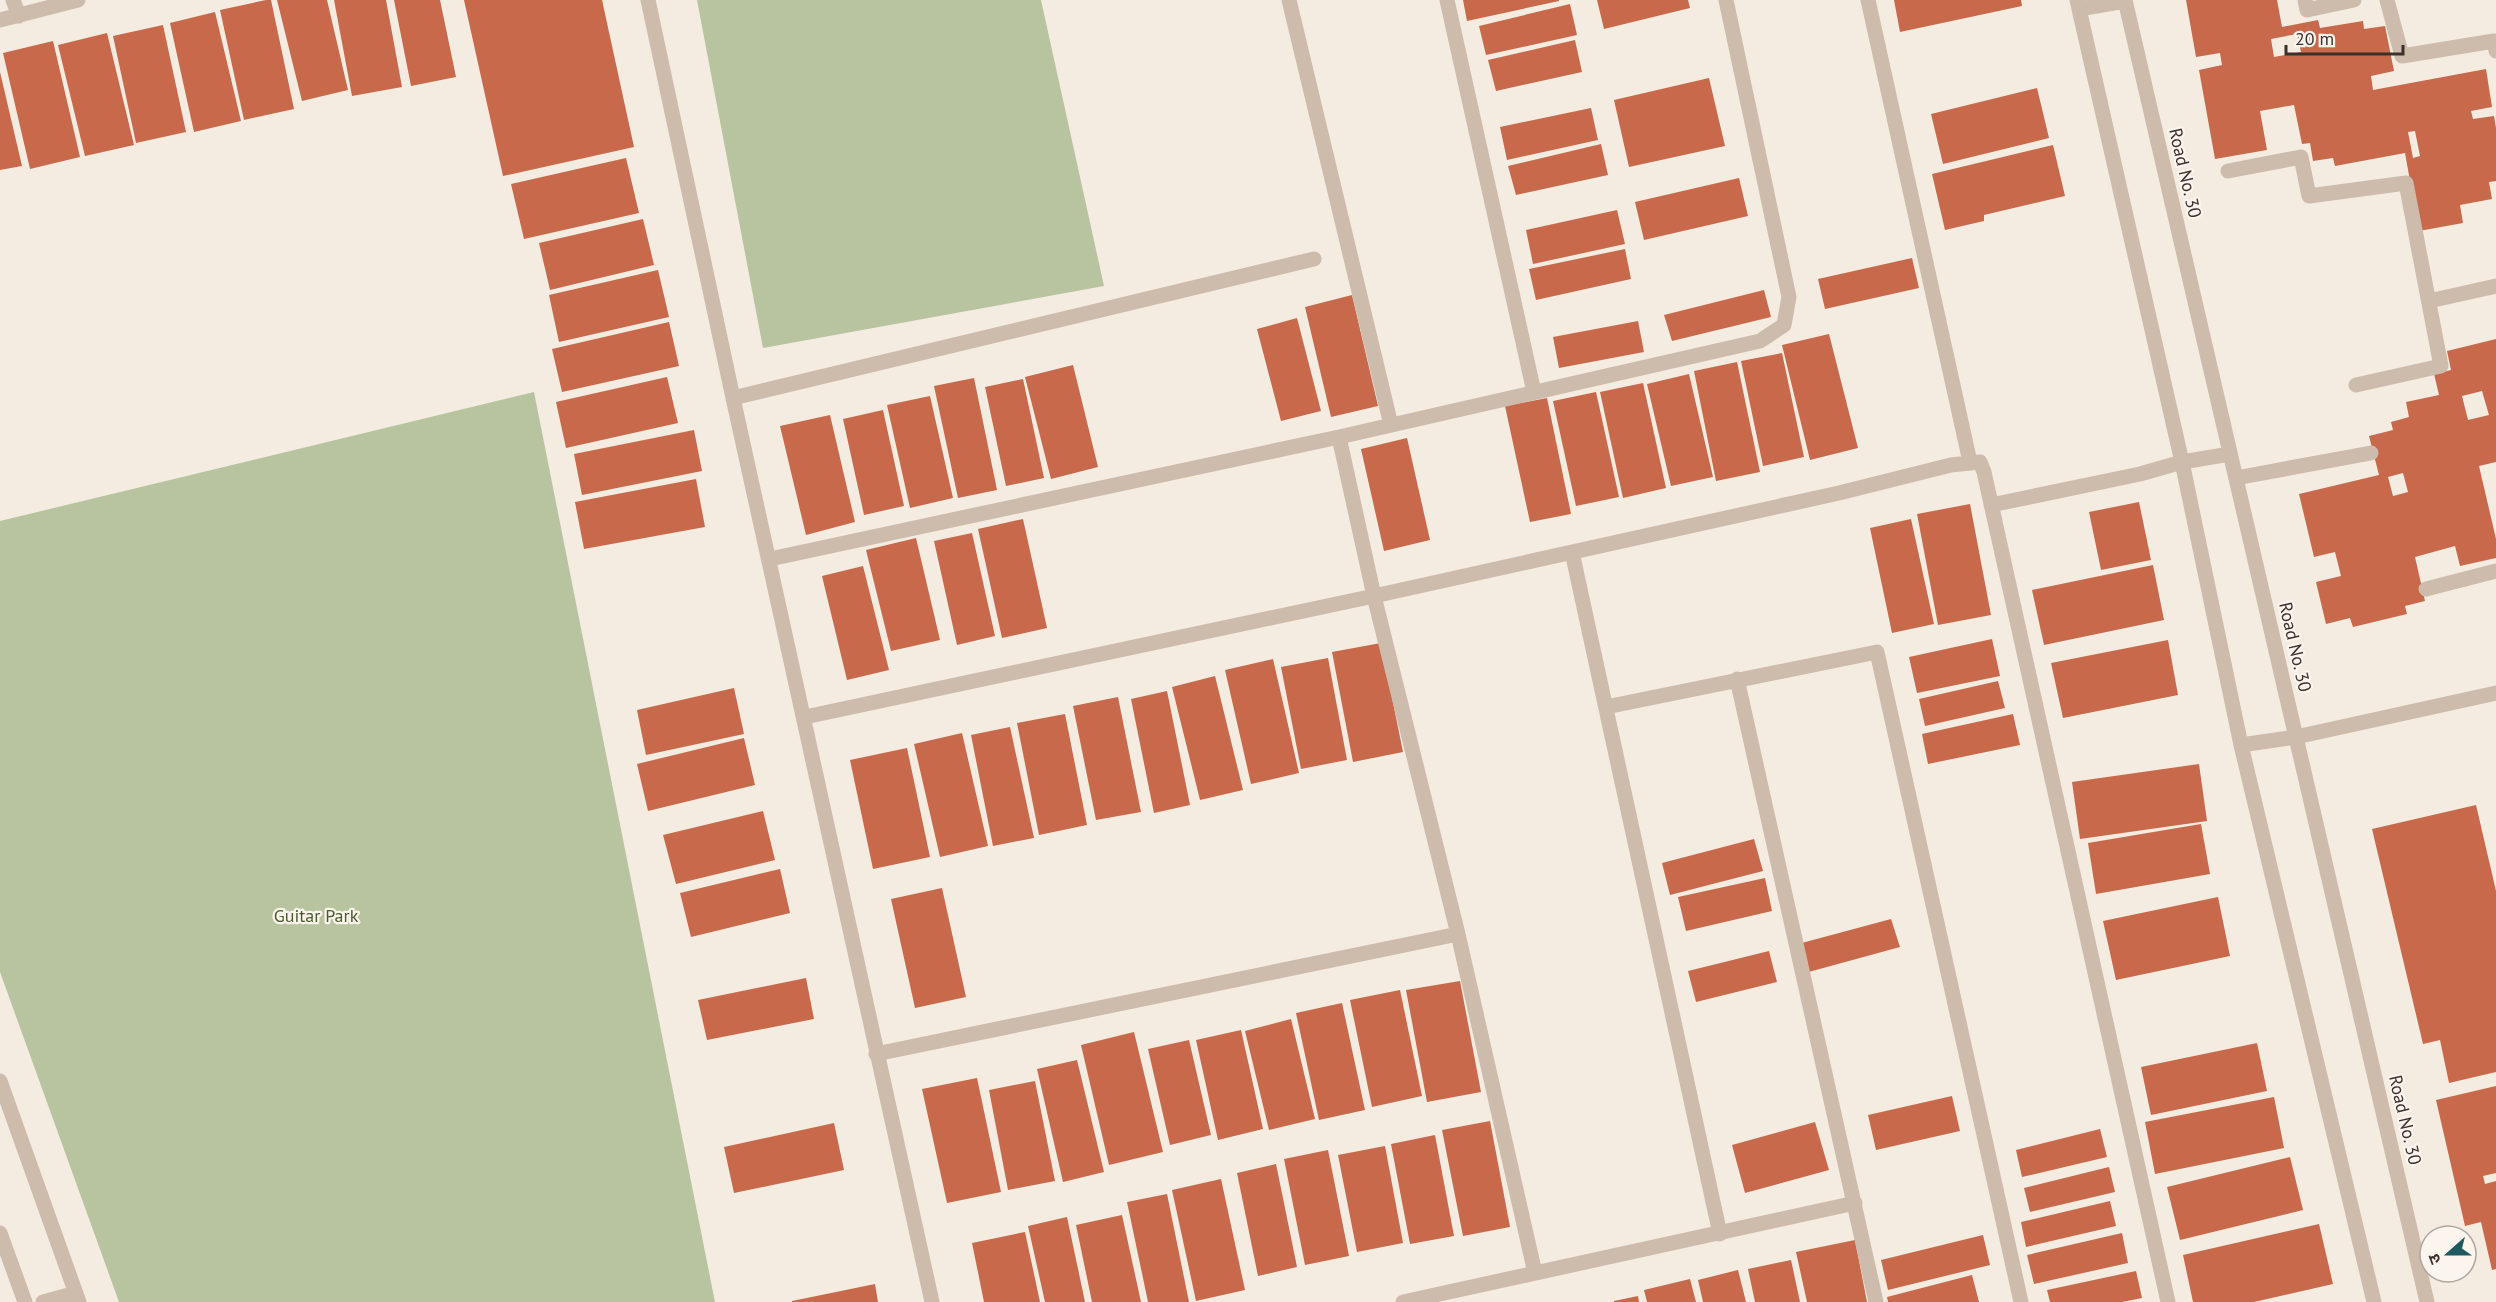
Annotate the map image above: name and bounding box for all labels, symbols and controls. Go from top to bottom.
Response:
scale bar [2286,18,2403,56]
text: 20 m [2295,27,2334,50]
street label: Road No. 30 [2164,126,2207,220]
street label: Road No. 30 [2274,600,2317,694]
park label: Guitar Park [274,904,359,927]
street label: Road No. 30 [2384,1073,2427,1167]
north arrow [2418,1224,2478,1284]
text: उ [2423,1251,2445,1267]

